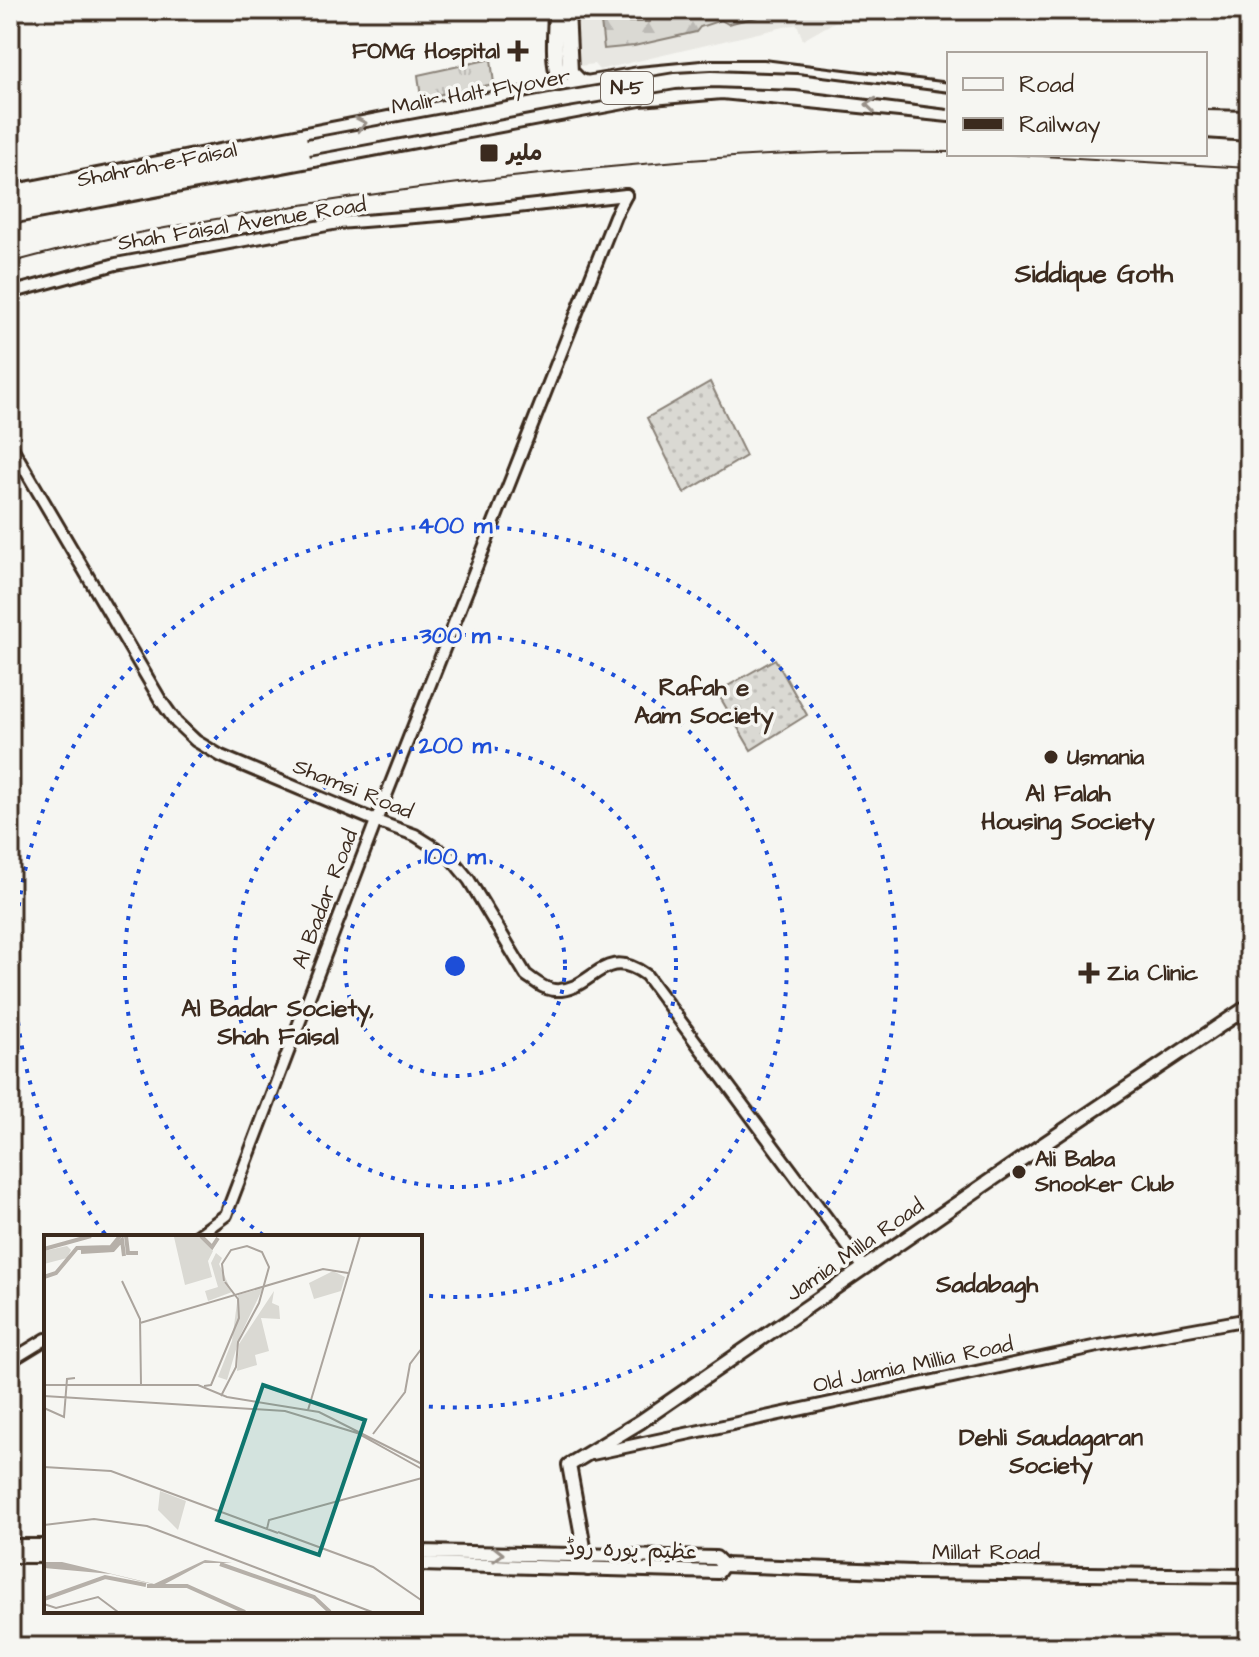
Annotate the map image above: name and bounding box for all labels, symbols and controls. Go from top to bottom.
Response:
place label: FOMG Hospital [352,36,501,67]
marker: FOMG Hospital [507,40,529,62]
legend [947,52,1207,156]
street label: Malir Halt Flyover [389,61,573,124]
text: Road [1019,68,1074,102]
road number: N-5 [601,72,653,104]
one-way arrow [865,97,878,114]
text: Railway [1019,108,1101,143]
one-way arrow [354,116,368,133]
street label: Shahrah-e-Faisal [74,134,240,196]
place label: ملیر [505,138,542,169]
marker: ملیر [478,142,500,164]
street label: Shah Faisal Avenue Road [116,189,368,259]
district label: Siddique Goth [1014,256,1174,292]
text: 400 m [418,509,493,543]
text: 300 m [419,619,491,653]
district label: Rafah e Aam Society [634,671,775,735]
text: 200 m [418,729,491,763]
place label: Usmania [1067,742,1145,773]
marker: Usmania [1042,748,1060,766]
street label: Shamsi Road [288,751,418,827]
district label: Al Falah Housing Society [981,777,1156,841]
street label: Al Badar Road [284,825,366,973]
text: 100 m [424,840,486,874]
centre of rings [441,952,469,980]
place label: Zia Clinic [1107,958,1198,989]
marker: Zia Clinic [1078,962,1100,984]
district label: Al Badar Society, Shah Faisal [181,992,375,1054]
place label: Ali Baba Snooker Club [1034,1144,1174,1200]
marker: Ali Baba Snooker Club [1010,1163,1028,1181]
street label: Jamia Milla Road [780,1191,930,1309]
inset map [44,1235,422,1613]
district label: Sadabagh [935,1268,1039,1303]
street label: Old Jamia Millia Road [810,1329,1016,1401]
district label: Dehli Saudagaran Society [959,1421,1143,1485]
street label: عظیم پورہ روڈ [564,1532,698,1568]
street label: Millat Road [932,1537,1040,1568]
one-way arrow [492,1545,505,1562]

